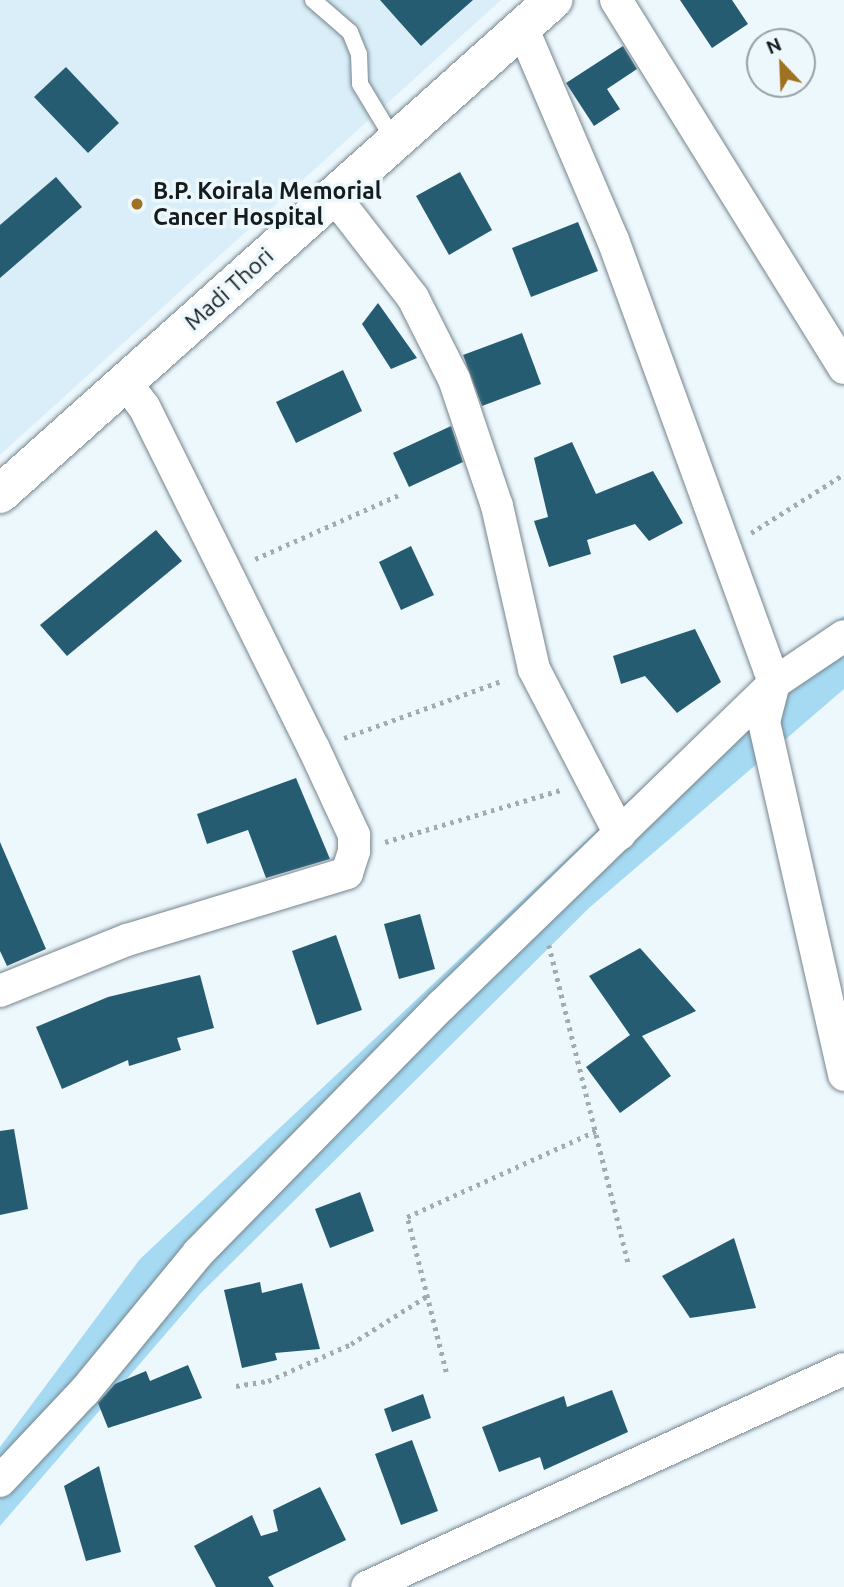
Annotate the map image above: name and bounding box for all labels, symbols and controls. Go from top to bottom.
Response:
north arrow [746,28,816,98]
text: N [763,33,784,58]
place label: B.P. Koirala Memorial Cancer Hospital [153,177,382,231]
marker: B.P. Koirala Memorial Cancer Hospital [127,194,147,214]
street label: Madi Thori [179,242,279,336]

